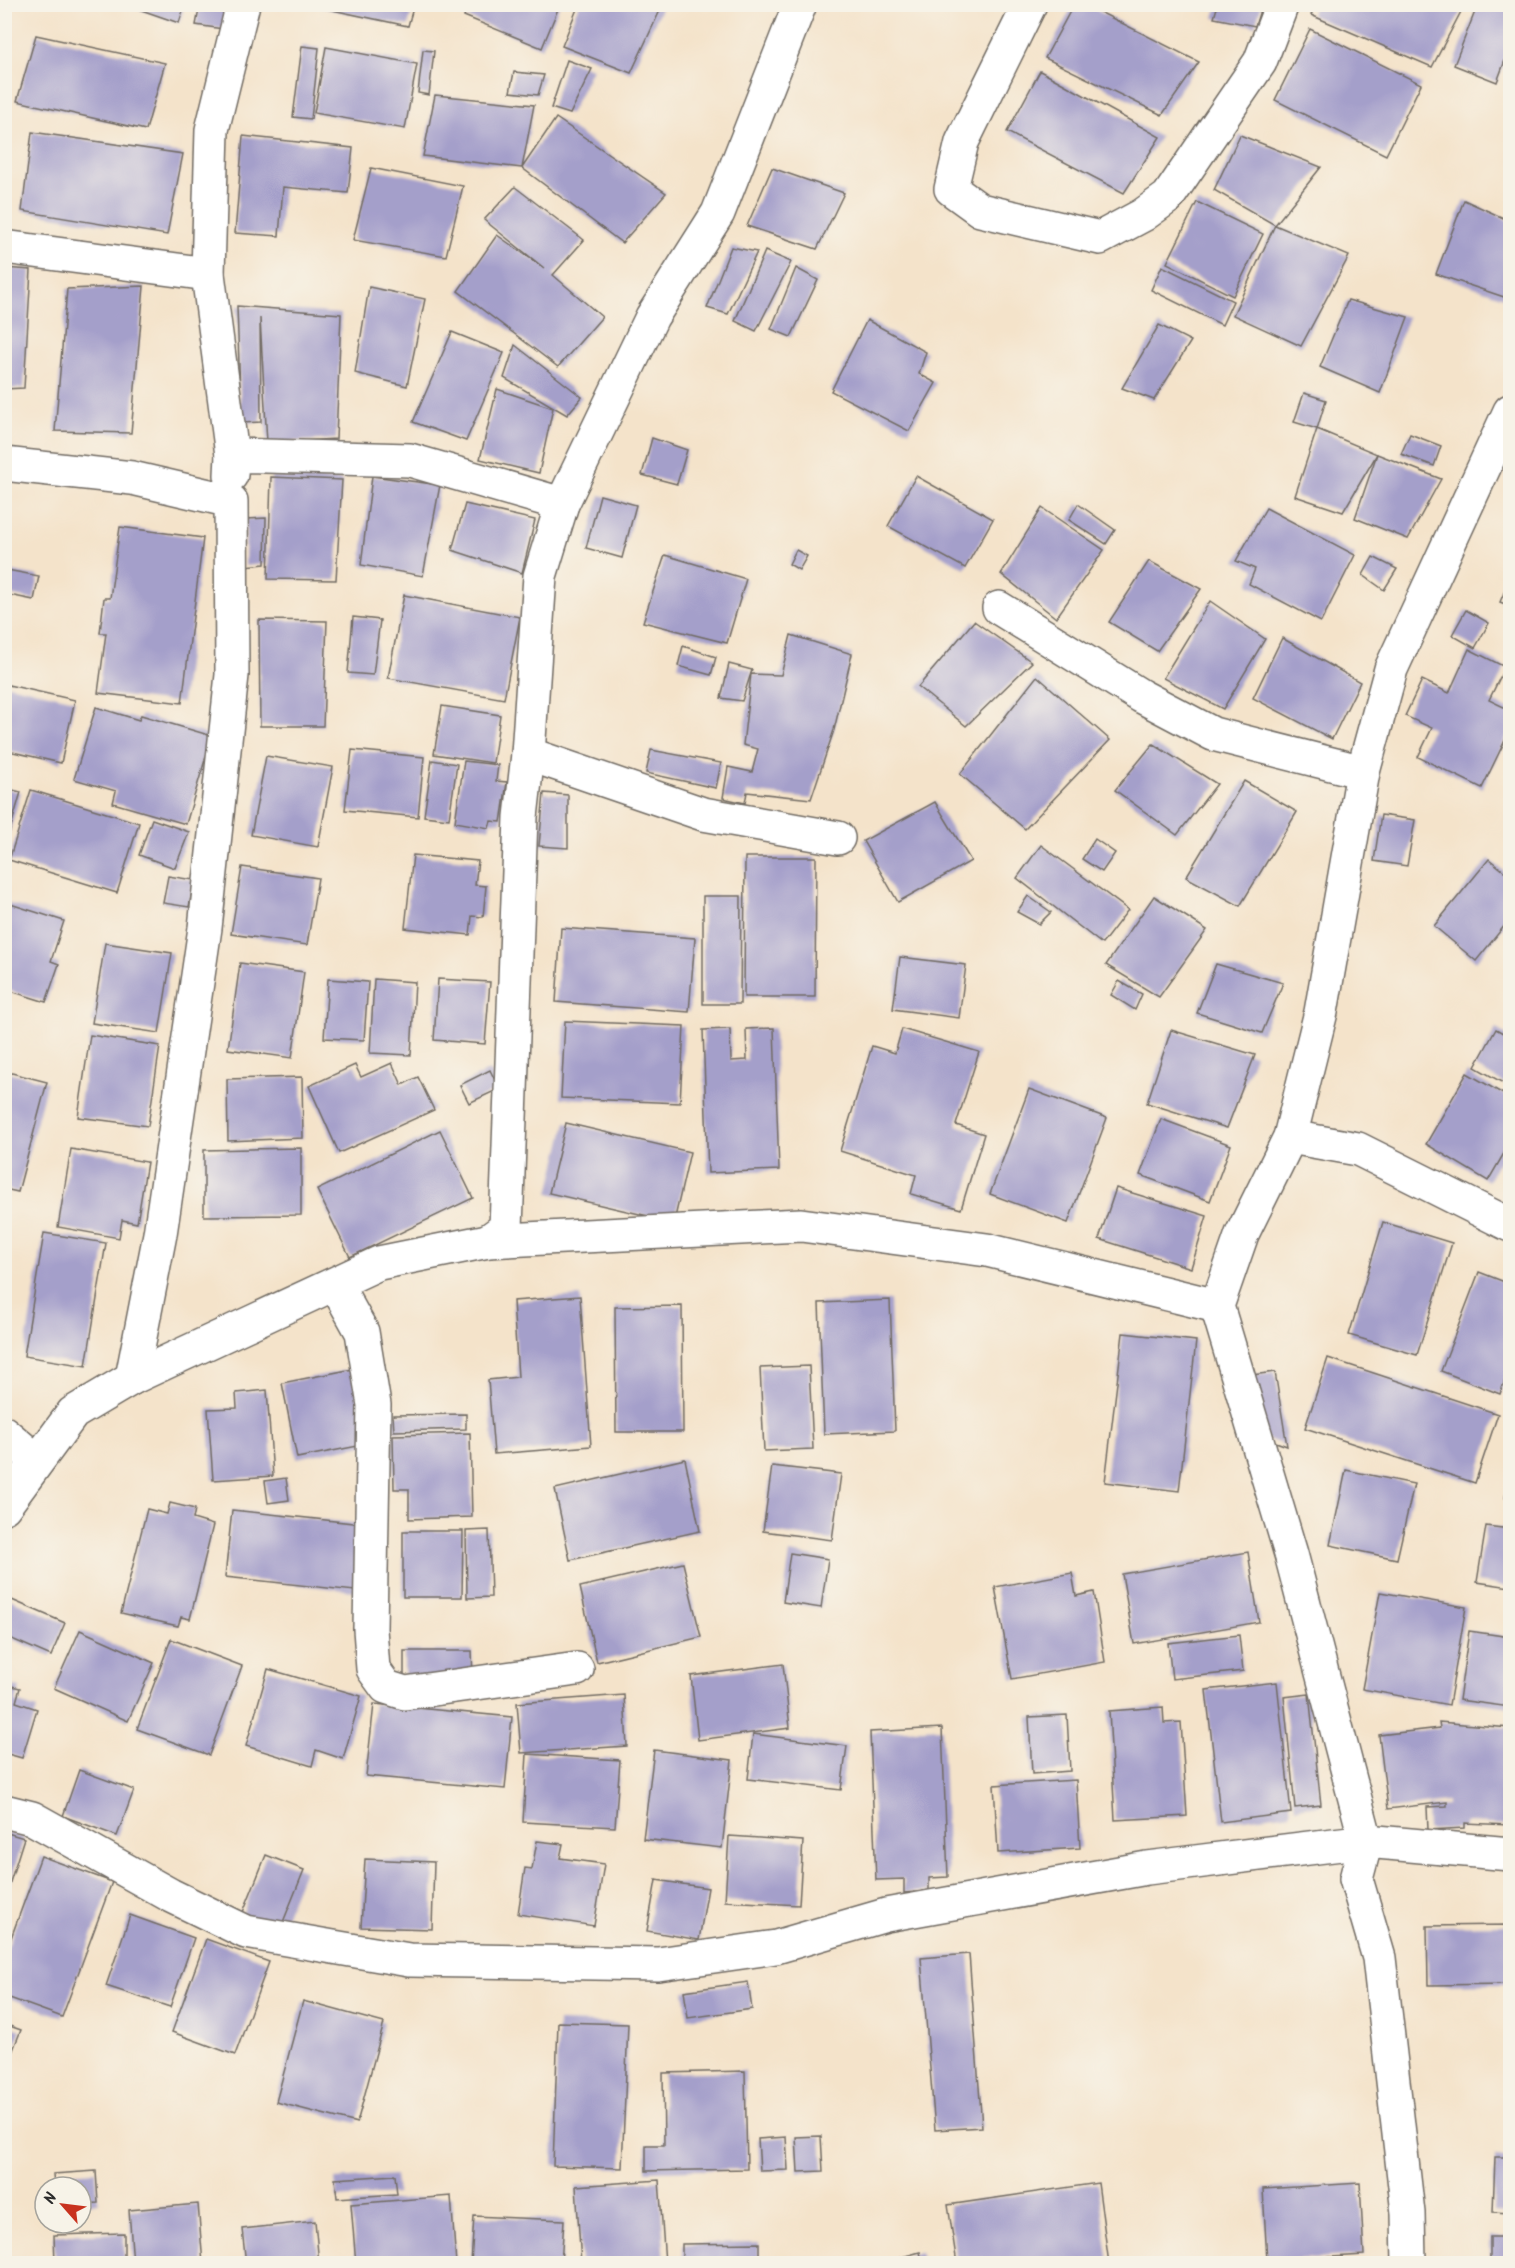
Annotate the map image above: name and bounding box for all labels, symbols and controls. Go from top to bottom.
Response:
north arrow [33,2175,93,2235]
text: N [38,2188,64,2209]

